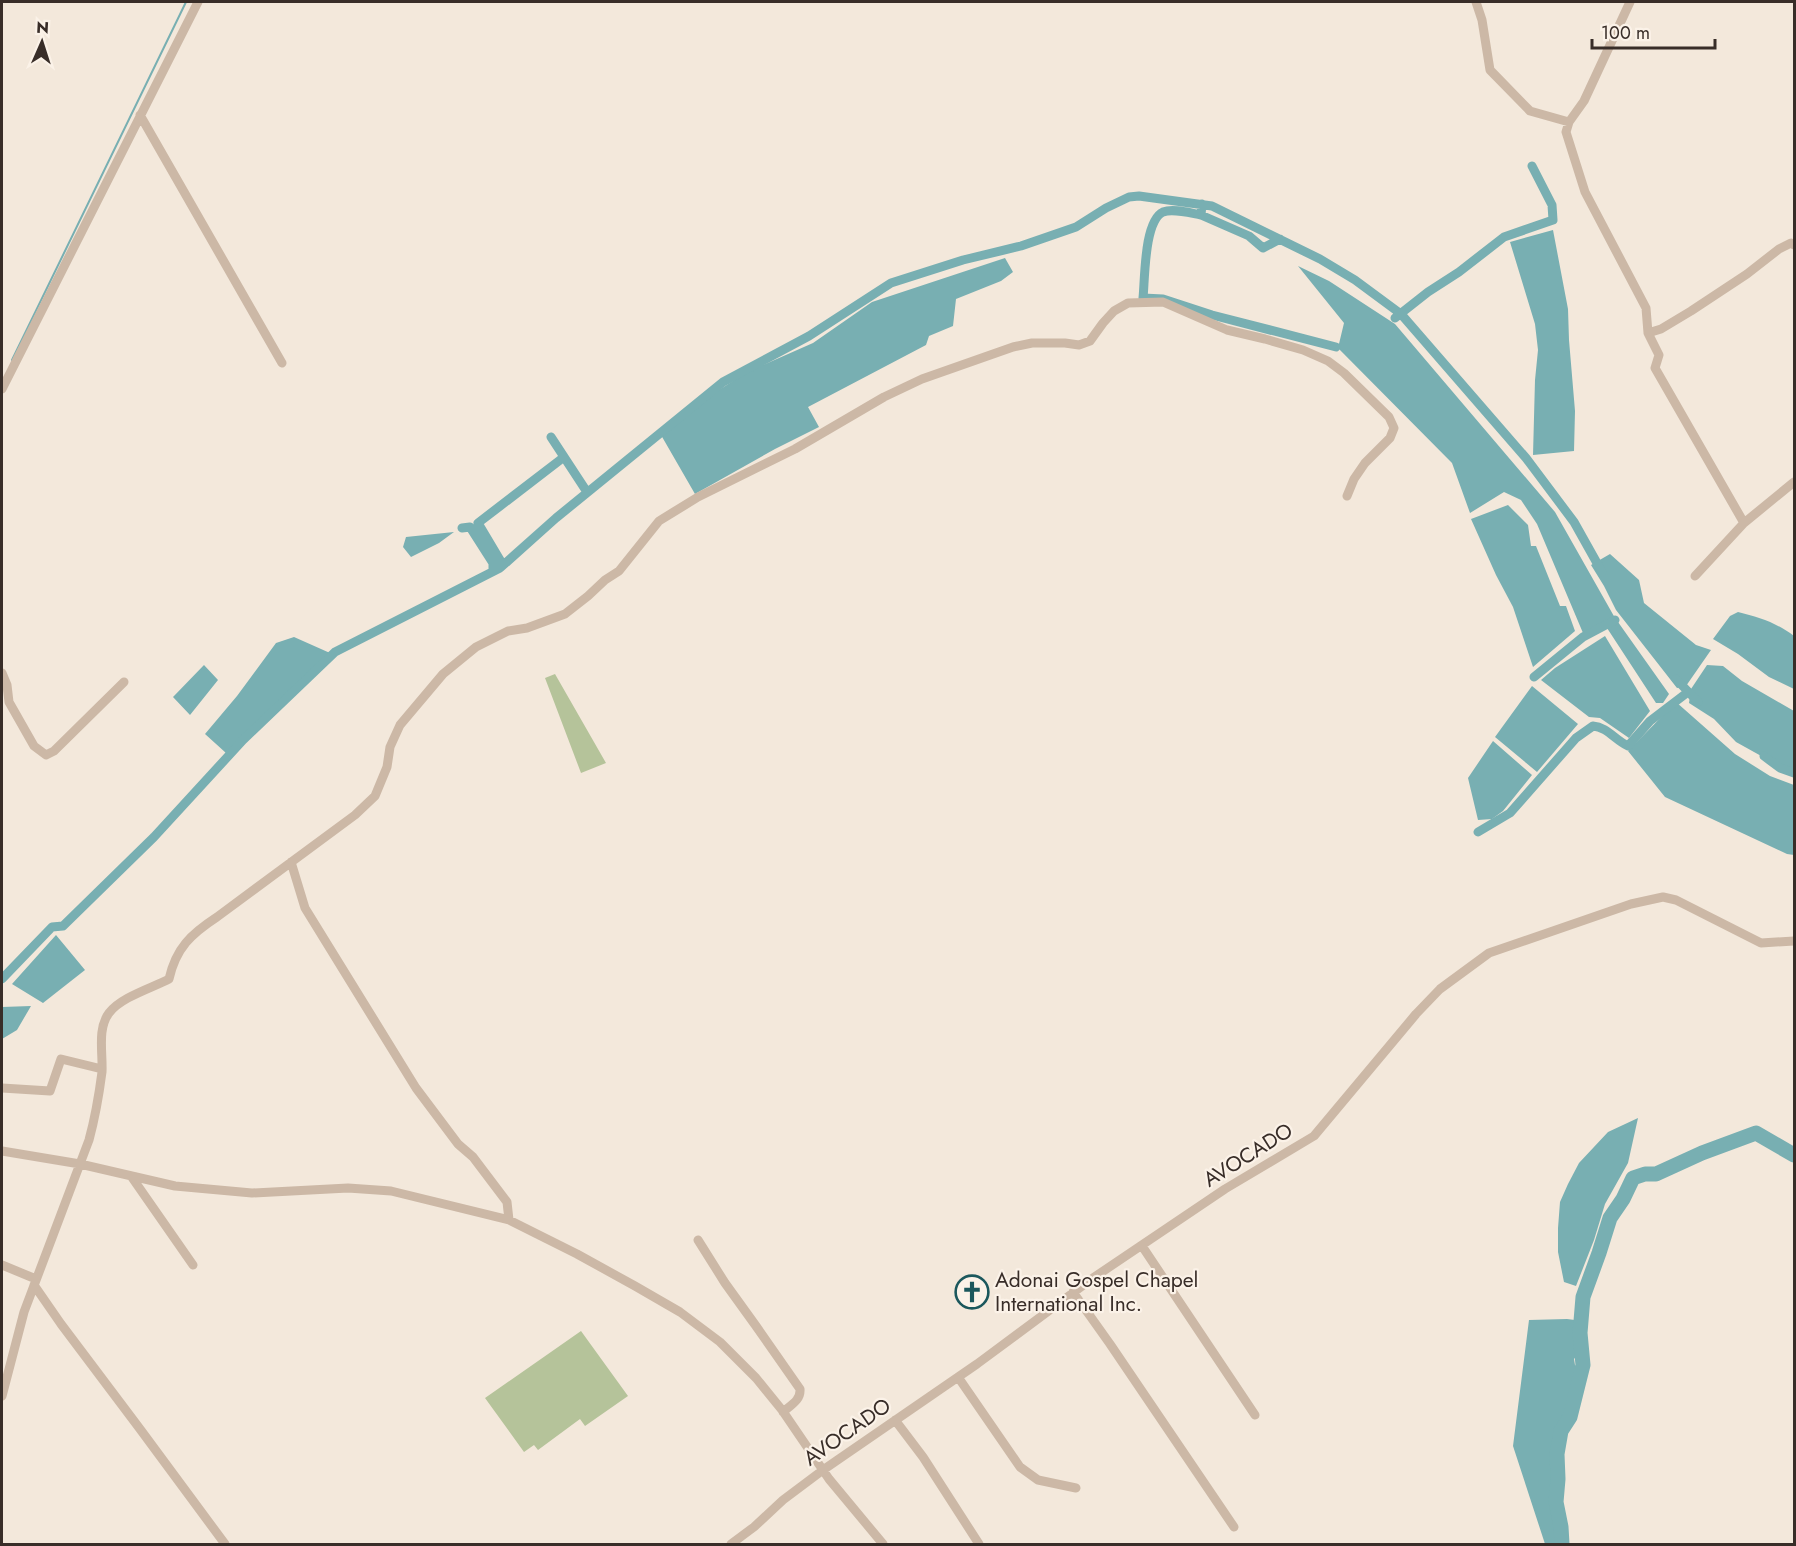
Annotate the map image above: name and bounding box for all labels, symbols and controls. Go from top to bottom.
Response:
north arrow [12,12,72,72]
scale bar [1592,12,1715,50]
text: N [36,16,50,39]
text: 100 m [1601,20,1650,46]
street label: AVOCADO [1197,1116,1299,1194]
place label: Adonai Gospel Chapel International Inc. [995,1265,1198,1319]
church icon: Adonai Gospel Chapel International Inc. [954,1274,990,1310]
street label: AVOCADO [797,1391,897,1473]

